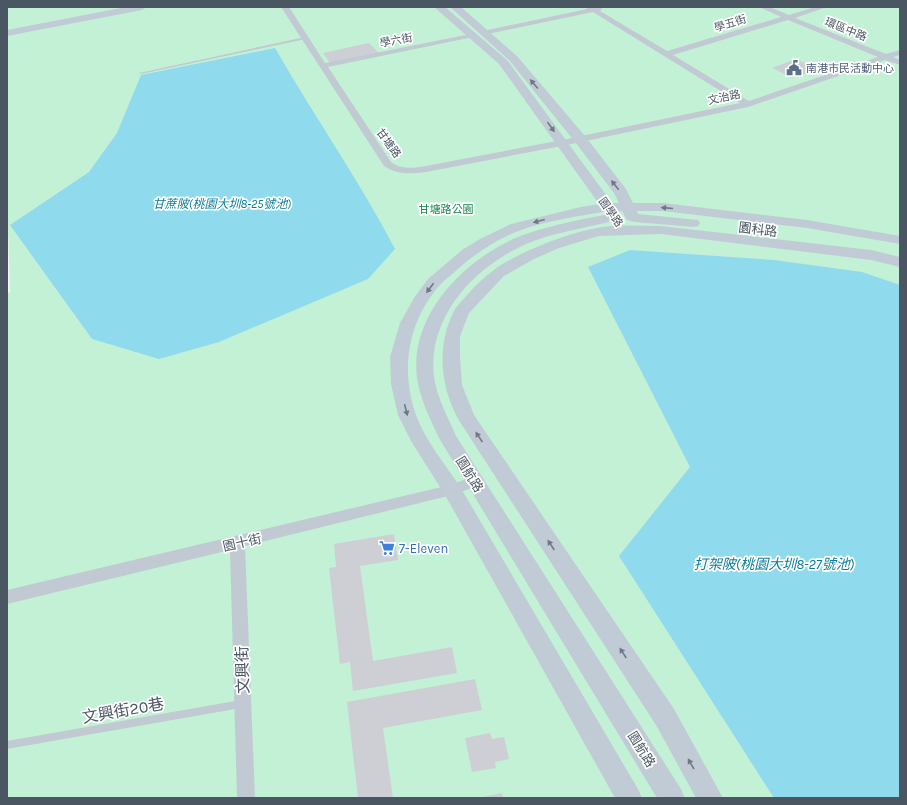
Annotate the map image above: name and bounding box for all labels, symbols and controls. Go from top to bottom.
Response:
street label: 學五街 [712,12,748,35]
street label: 環區中路 [823,15,869,44]
street label: 學六街 [379,31,414,50]
public building icon: 南港市民活動中心 [785,59,803,77]
place label: 南港市民活動中心 [806,62,894,75]
one-way arrow [530,78,538,89]
street label: 文治路 [707,88,742,107]
one-way arrow [547,122,555,133]
street label: 甘塘路 [374,126,404,160]
one-way arrow [611,179,620,190]
street label: 園學路 [596,195,625,230]
water label: 甘蔗陂(桃園大圳8-25號池) [153,197,291,211]
park label: 甘塘路公園 [419,203,474,216]
one-way arrow [661,205,673,211]
one-way arrow [533,218,545,224]
street label: 園科路 [738,220,778,239]
one-way arrow [426,282,434,293]
one-way arrow [403,404,409,416]
one-way arrow [475,431,483,442]
street label: 園航路 [453,454,486,495]
street label: 園十街 [221,531,263,554]
supermarket icon: 7-Eleven [378,539,396,557]
one-way arrow [547,540,555,550]
place label: 7-Eleven [399,541,448,556]
water label: 打架陂(桃園大圳8-27號池) [694,556,855,573]
street label: 文興街 [232,646,253,694]
one-way arrow [619,648,626,659]
street label: 文興街20巷 [81,694,165,727]
street label: 園航路 [625,729,658,770]
one-way arrow [688,758,695,770]

